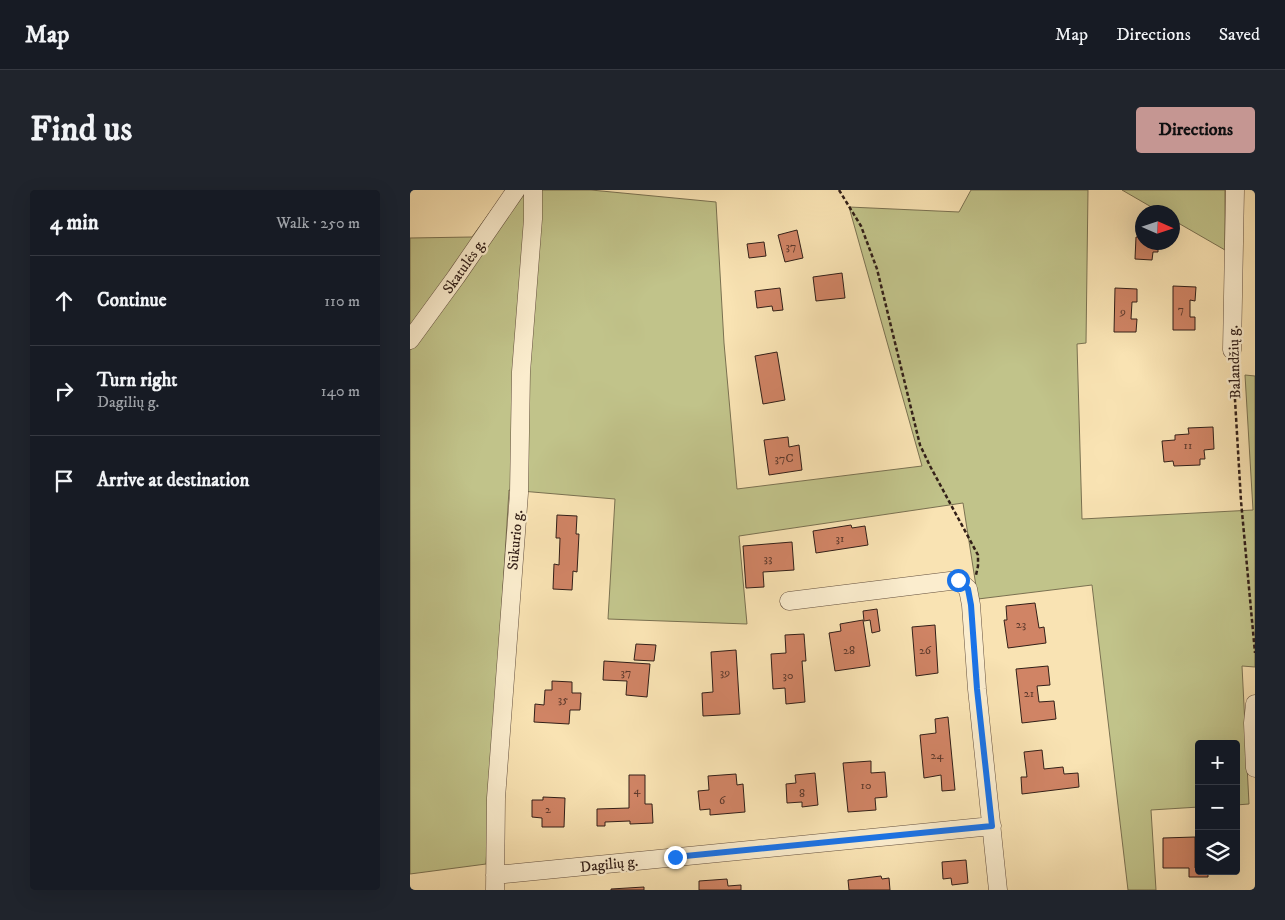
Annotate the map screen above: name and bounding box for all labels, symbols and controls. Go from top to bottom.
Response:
text: Map [25,20,69,50]
text: Map [1055,24,1088,46]
text: Directions [1116,24,1191,46]
text: Saved [1219,24,1260,46]
button: Directions [1136,107,1255,153]
text: Find us [30,108,132,152]
north arrow [1135,205,1180,250]
text: 4 min [50,210,99,236]
text: Walk · 250 m [276,213,360,233]
street label: Skatulės g. [438,235,490,298]
house number: 37 [786,239,796,254]
icon: ahead [50,287,78,315]
text: Continue [97,289,167,312]
text: 110 m [324,291,360,311]
house number: 7 [1178,302,1184,317]
house number: 9 [1119,304,1126,319]
street label: Balandžių g. [1224,325,1245,399]
text: Turn right [97,369,177,392]
icon: right [50,377,78,405]
text: 140 m [321,381,360,401]
text: Dagilių g. [97,392,159,412]
house number: 11 [1184,438,1192,453]
house number: 37C [775,451,793,466]
icon: arrive [50,467,78,495]
text: Arrive at destination [97,469,249,492]
street label: Sūkurio g. [503,509,528,571]
house number: 31 [836,531,844,546]
house number: 33 [764,551,772,566]
route start [947,569,970,592]
house number: 23 [1016,617,1026,632]
house number: 28 [843,643,855,658]
house number: 26 [919,643,932,658]
house number: 37 [621,665,631,680]
house number: 39 [720,665,730,680]
house number: 30 [783,668,793,683]
house number: 21 [1024,686,1034,701]
house number: 35 [558,692,568,707]
map controls [1195,740,1240,875]
button: + [1195,740,1240,785]
house number: 24 [931,748,944,763]
house number: 10 [861,778,871,793]
house number: 4 [634,783,642,798]
button: − [1195,785,1240,830]
house number: 8 [799,786,805,801]
house number: 6 [719,793,726,808]
house number: 2 [545,802,551,817]
button: layers [1195,830,1240,875]
route end [664,846,687,869]
street label: Dagilių g. [579,852,639,877]

